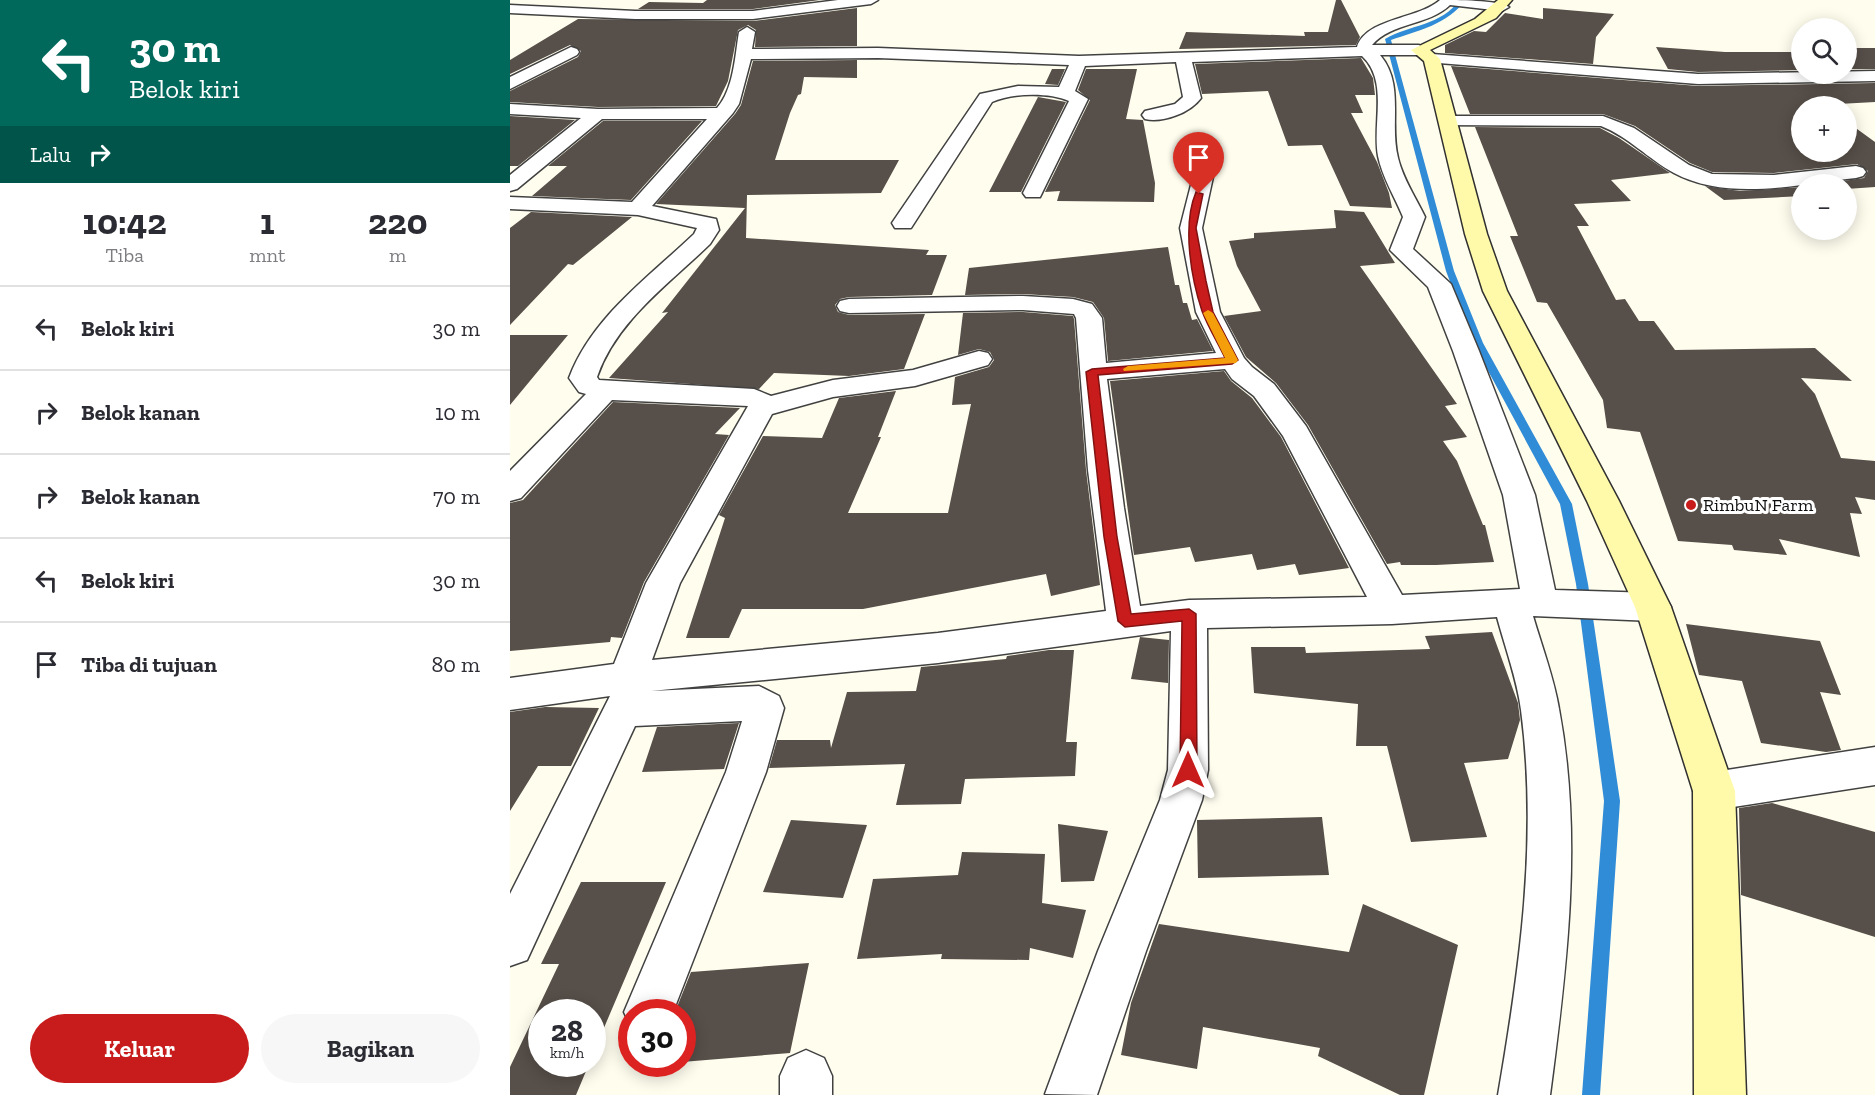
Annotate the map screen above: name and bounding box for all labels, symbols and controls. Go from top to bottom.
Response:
map controls [1791,18,1857,240]
button: search [1791,18,1857,84]
text: 30 m [129,22,220,73]
icon: left [30,24,108,102]
text: Belok kiri [129,73,240,105]
button: + [1791,96,1857,162]
pin [1173,132,1224,194]
icon: right [83,138,116,171]
text: Lalu [30,141,71,168]
icon: arrive [1182,141,1215,174]
button: − [1791,174,1857,240]
text: 10:42 [83,200,167,243]
text: 1 [260,200,275,243]
text: 220 [368,200,427,243]
text: Tiba [105,243,144,267]
text: mnt [249,243,285,267]
text: m [389,243,406,267]
icon: left [30,312,63,345]
text: Belok kiri [81,315,174,342]
text: 30 m [433,315,480,342]
icon: right [30,396,63,429]
text: Belok kanan [81,399,200,426]
text: 10 m [435,399,480,426]
icon: right [30,480,63,513]
text: Belok kanan [81,483,200,510]
text: 70 m [433,483,480,510]
place label: RimbuN Farm [1703,494,1814,516]
marker: RimbuN Farm [1684,498,1698,512]
icon: left [30,564,63,597]
text: Belok kiri [81,567,174,594]
text: 30 m [433,567,480,594]
icon: arrive [30,648,63,681]
text: Tiba di tujuan [81,651,217,678]
text: 80 m [432,651,480,678]
position arrow [1156,738,1220,802]
speed limit sign: 30 [618,999,696,1077]
text: 28 [551,1013,583,1049]
button: Keluar [30,1014,249,1083]
button: Bagikan [261,1014,480,1083]
text: km/h [550,1044,584,1062]

